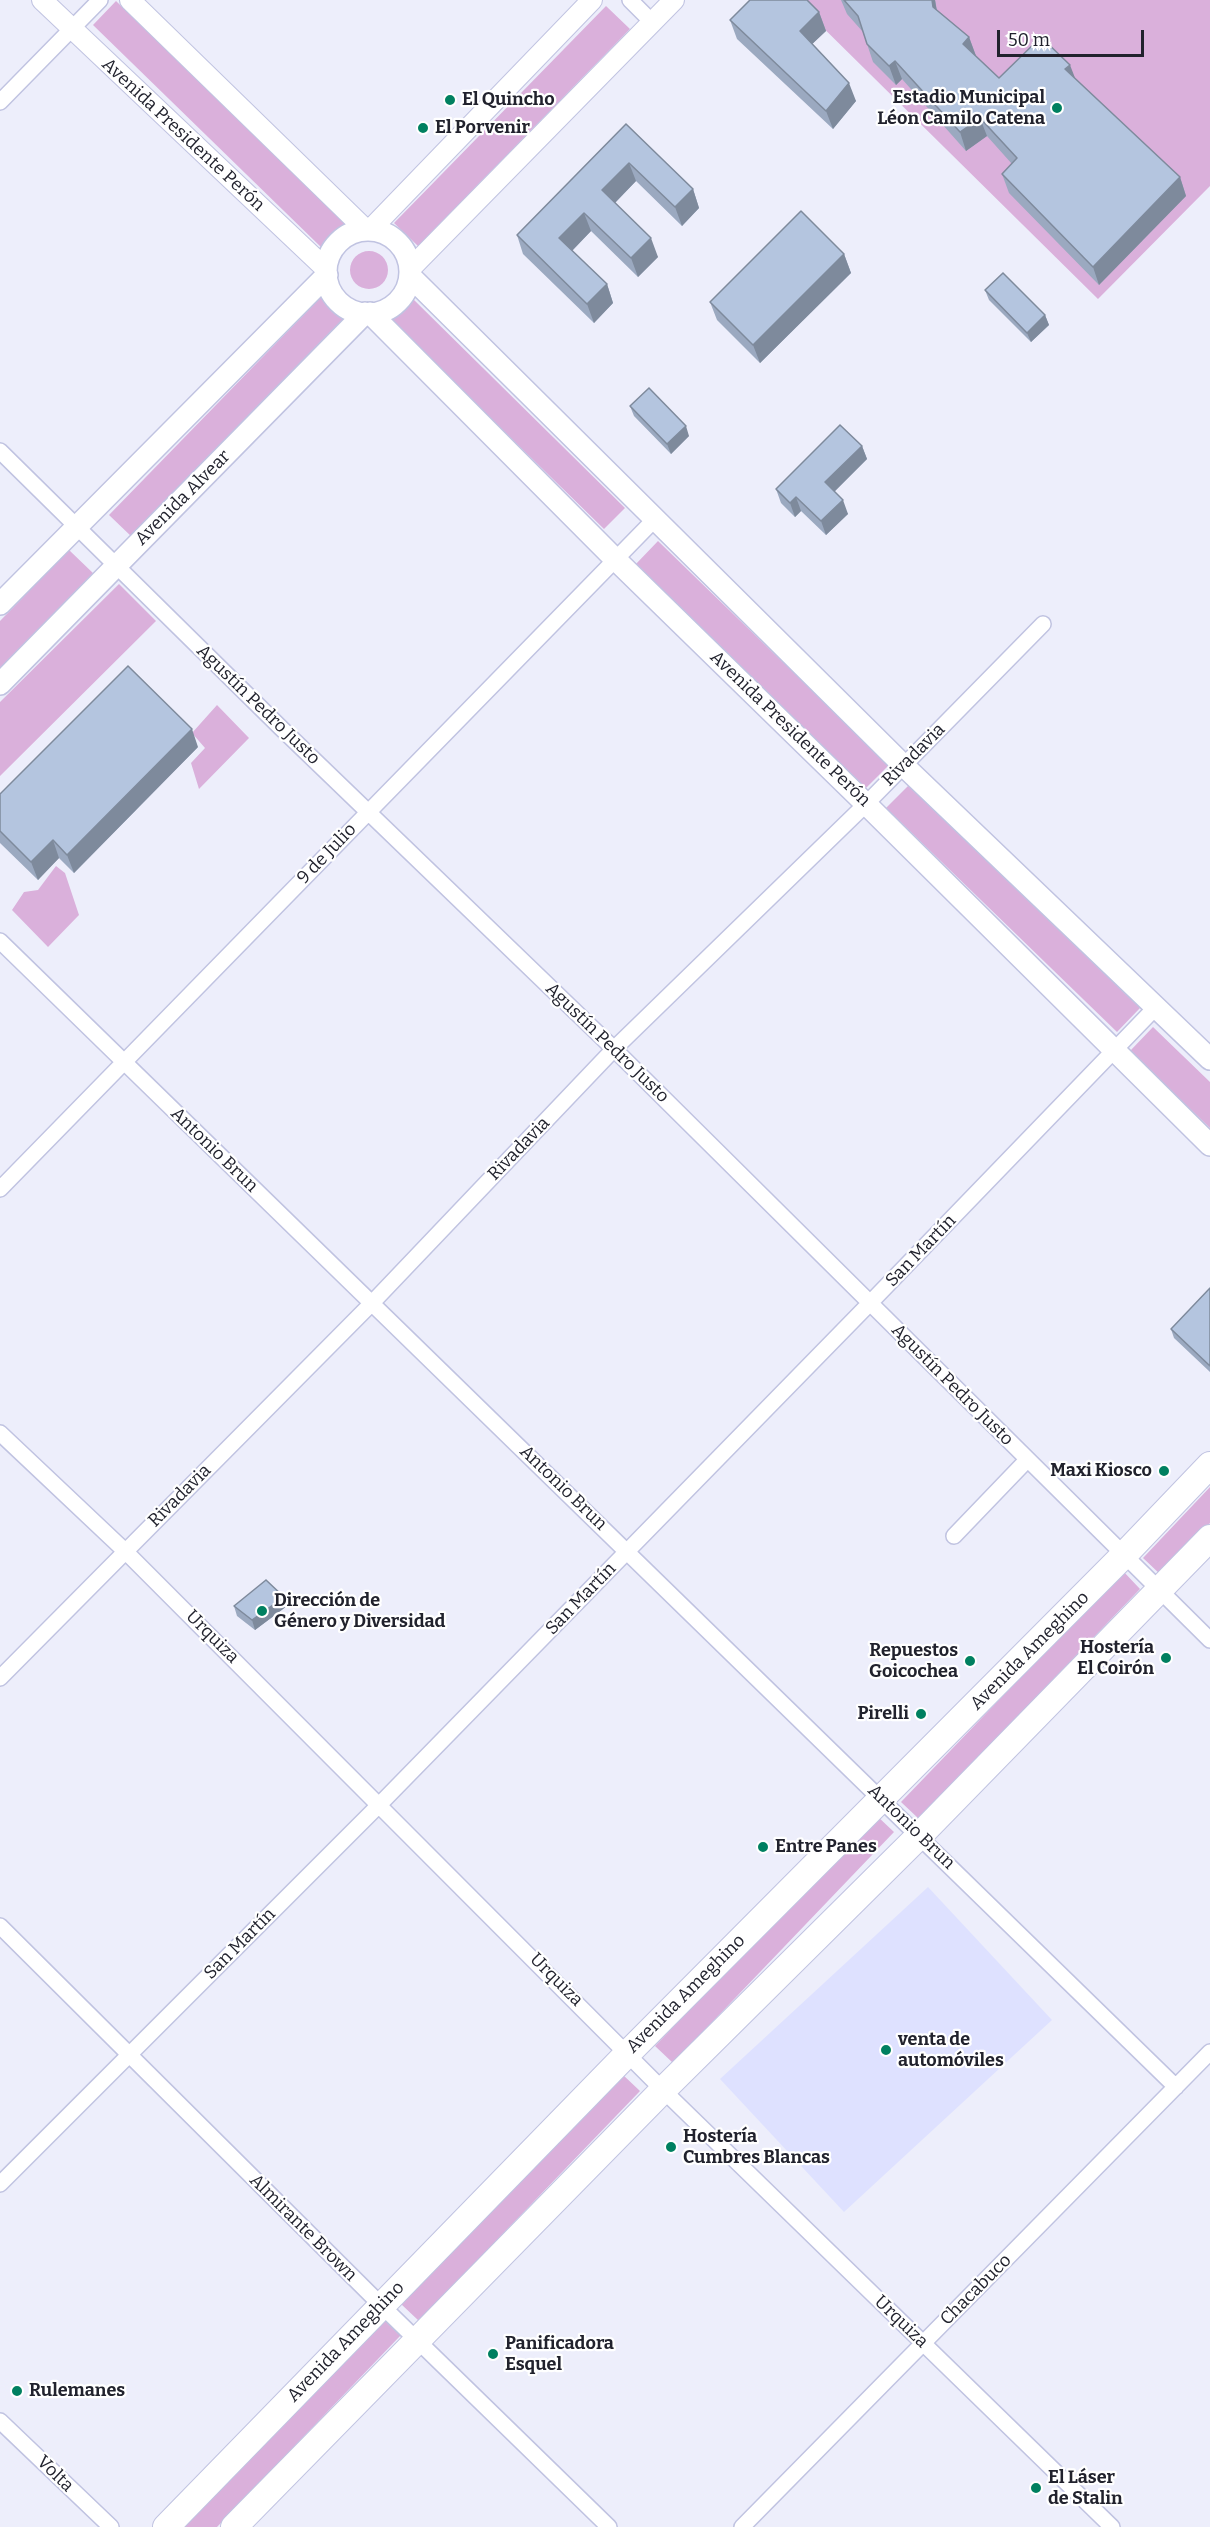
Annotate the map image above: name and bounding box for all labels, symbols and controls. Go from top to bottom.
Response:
scale bar [1000,18,1147,56]
text: 50 m [1008,29,1050,51]
street label: Avenida Presidente Perón [97,54,269,216]
place label: Estadio Municipal Léon Camilo Catena [877,87,1045,130]
place label: El Quincho [462,89,555,111]
marker: El Quincho [443,93,457,107]
marker: Estadio Municipal Léon Camilo Catena [1050,101,1064,115]
place label: El Porvenir [435,117,530,139]
marker: El Porvenir [416,121,430,135]
street label: Avenida Alvear [131,446,235,550]
street label: Agustín Pedro Justo [192,640,324,770]
street label: Avenida Presidente Perón [705,647,875,811]
street label: Rivadavia [878,719,950,791]
street label: 9 de Julio [293,819,361,889]
street label: Agustín Pedro Justo [541,978,673,1108]
street label: Antonio Brun [166,1103,262,1197]
street label: Rivadavia [484,1113,554,1185]
street label: San Martín [881,1210,961,1292]
street label: Agustín Pedro Justo [887,1320,1017,1450]
street label: Antonio Brun [515,1441,611,1535]
street label: Rivadavia [144,1460,216,1532]
place label: Maxi Kiosco [1050,1460,1152,1482]
marker: Maxi Kiosco [1157,1464,1171,1478]
street label: San Martín [541,1558,621,1640]
street label: Avenida Ameghino [966,1587,1094,1715]
place label: Dirección de Género y Diversidad [274,1590,445,1632]
marker: Dirección de Género y Diversidad [255,1604,269,1618]
street label: Urquiza [181,1606,243,1668]
place label: Hostería El Coirón [1077,1637,1154,1680]
place label: Repuestos Goicochea [869,1640,958,1682]
marker: Hostería El Coirón [1159,1651,1173,1665]
marker: Repuestos Goicochea [963,1654,977,1668]
place label: Pirelli [857,1703,909,1725]
marker: Pirelli [914,1707,928,1721]
street label: Antonio Brun [863,1780,959,1874]
place label: Entre Panes [775,1836,877,1858]
marker: Entre Panes [756,1840,770,1854]
street label: San Martín [200,1904,280,1984]
street label: Avenida Ameghino [622,1930,750,2058]
street label: Urquiza [525,1949,587,2011]
place label: venta de automóviles [898,2029,1004,2072]
marker: venta de automóviles [879,2043,893,2057]
place label: Hostería Cumbres Blancas [683,2126,830,2168]
marker: Hostería Cumbres Blancas [664,2140,678,2154]
street label: Almirante Brown [245,2170,361,2286]
street label: Chacabuco [936,2250,1016,2330]
street label: Avenida Ameghino [283,2277,409,2407]
street label: Urquiza [870,2291,932,2353]
place label: Panificadora Esquel [505,2333,614,2376]
marker: Panificadora Esquel [486,2347,500,2361]
place label: Rulemanes [29,2380,125,2402]
marker: Rulemanes [10,2384,24,2398]
street label: Volta [32,2451,78,2497]
place label: El Láser de Stalin [1048,2467,1123,2510]
marker: El Láser de Stalin [1029,2481,1043,2495]

